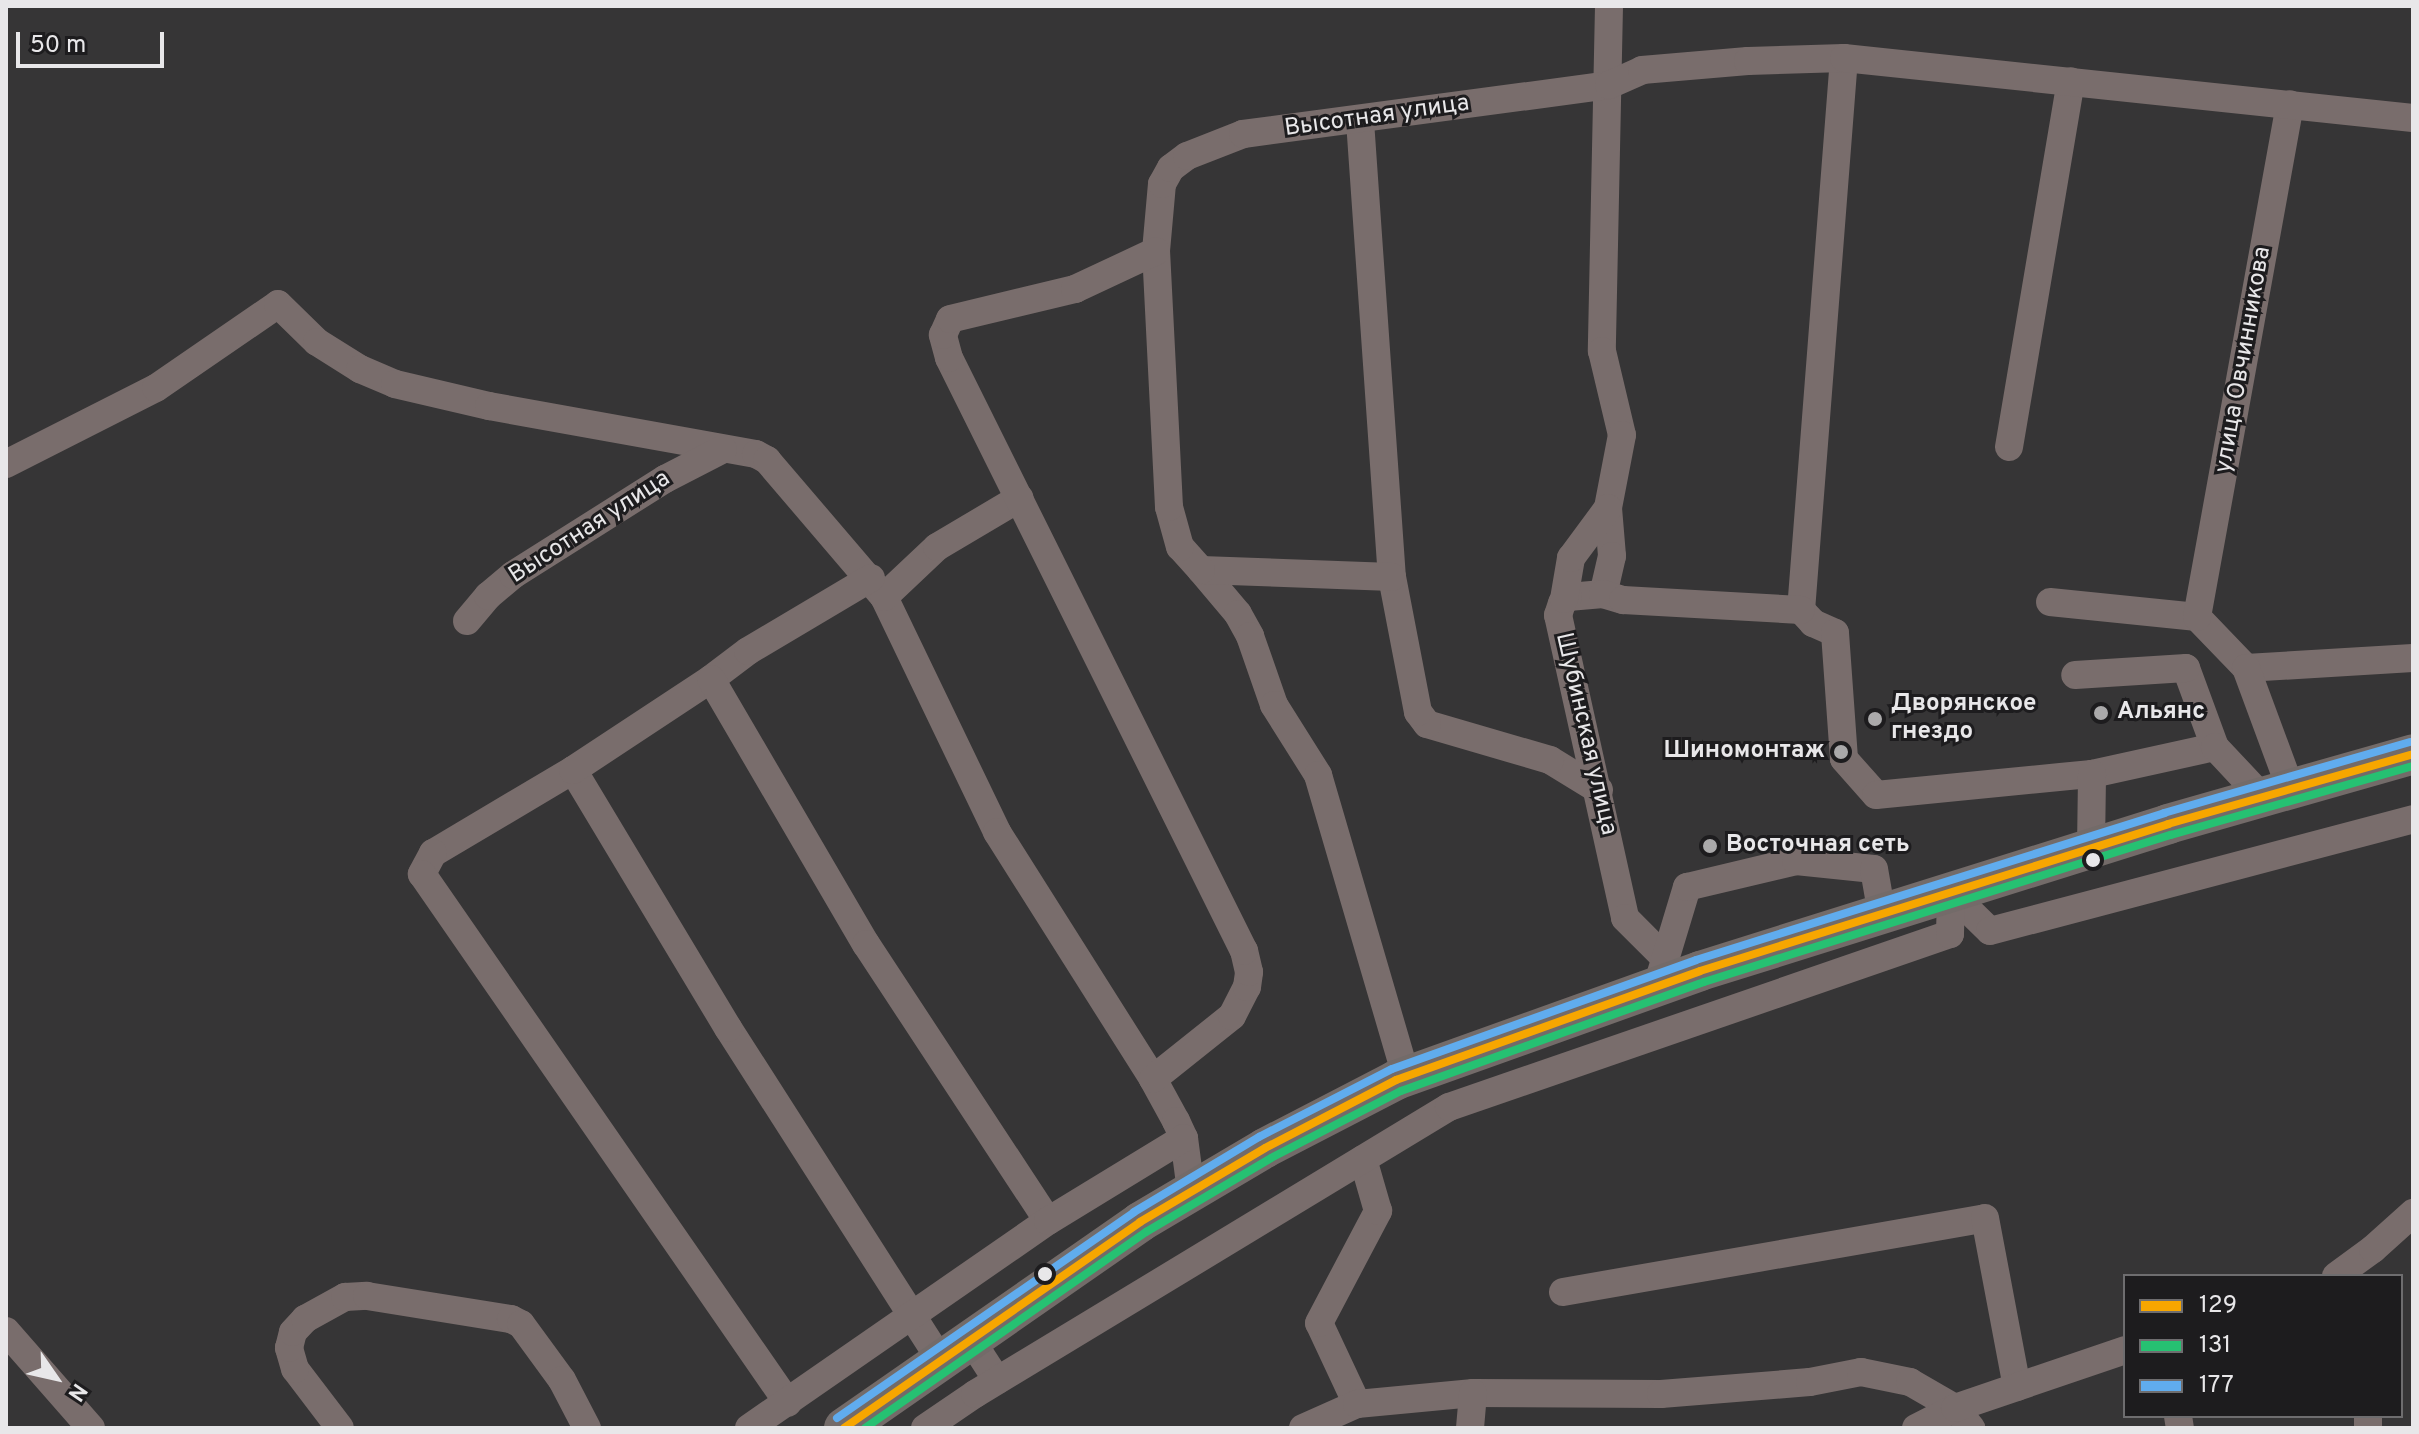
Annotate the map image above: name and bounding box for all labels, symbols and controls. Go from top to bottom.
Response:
scale bar [20,16,168,66]
text: 50 m [30,31,86,61]
street label: Высотная улица [1283,90,1471,144]
street label: улица Овчинникова [2210,244,2278,476]
street label: Высотная улица [504,465,676,591]
street label: Шубинская улица [1548,630,1622,838]
place label: Дворянское гнездо [1891,691,2036,747]
place label: Альянс [2117,699,2205,727]
marker: Альянс [2092,704,2110,722]
marker: Дворянское гнездо [1866,710,1884,728]
place label: Шиномонтаж [1663,738,1825,766]
marker: Шиномонтаж [1832,743,1850,761]
place label: Восточная сеть [1726,832,1910,860]
marker: Восточная сеть [1701,837,1719,855]
unlabelled marker [2085,852,2101,868]
unlabelled marker [1037,1266,1053,1282]
legend [2123,1274,2403,1418]
text: 129 [2199,1291,2237,1321]
text: 131 [2199,1331,2231,1361]
north arrow [16,1338,96,1418]
text: 177 [2199,1371,2234,1401]
text: N [61,1378,92,1406]

